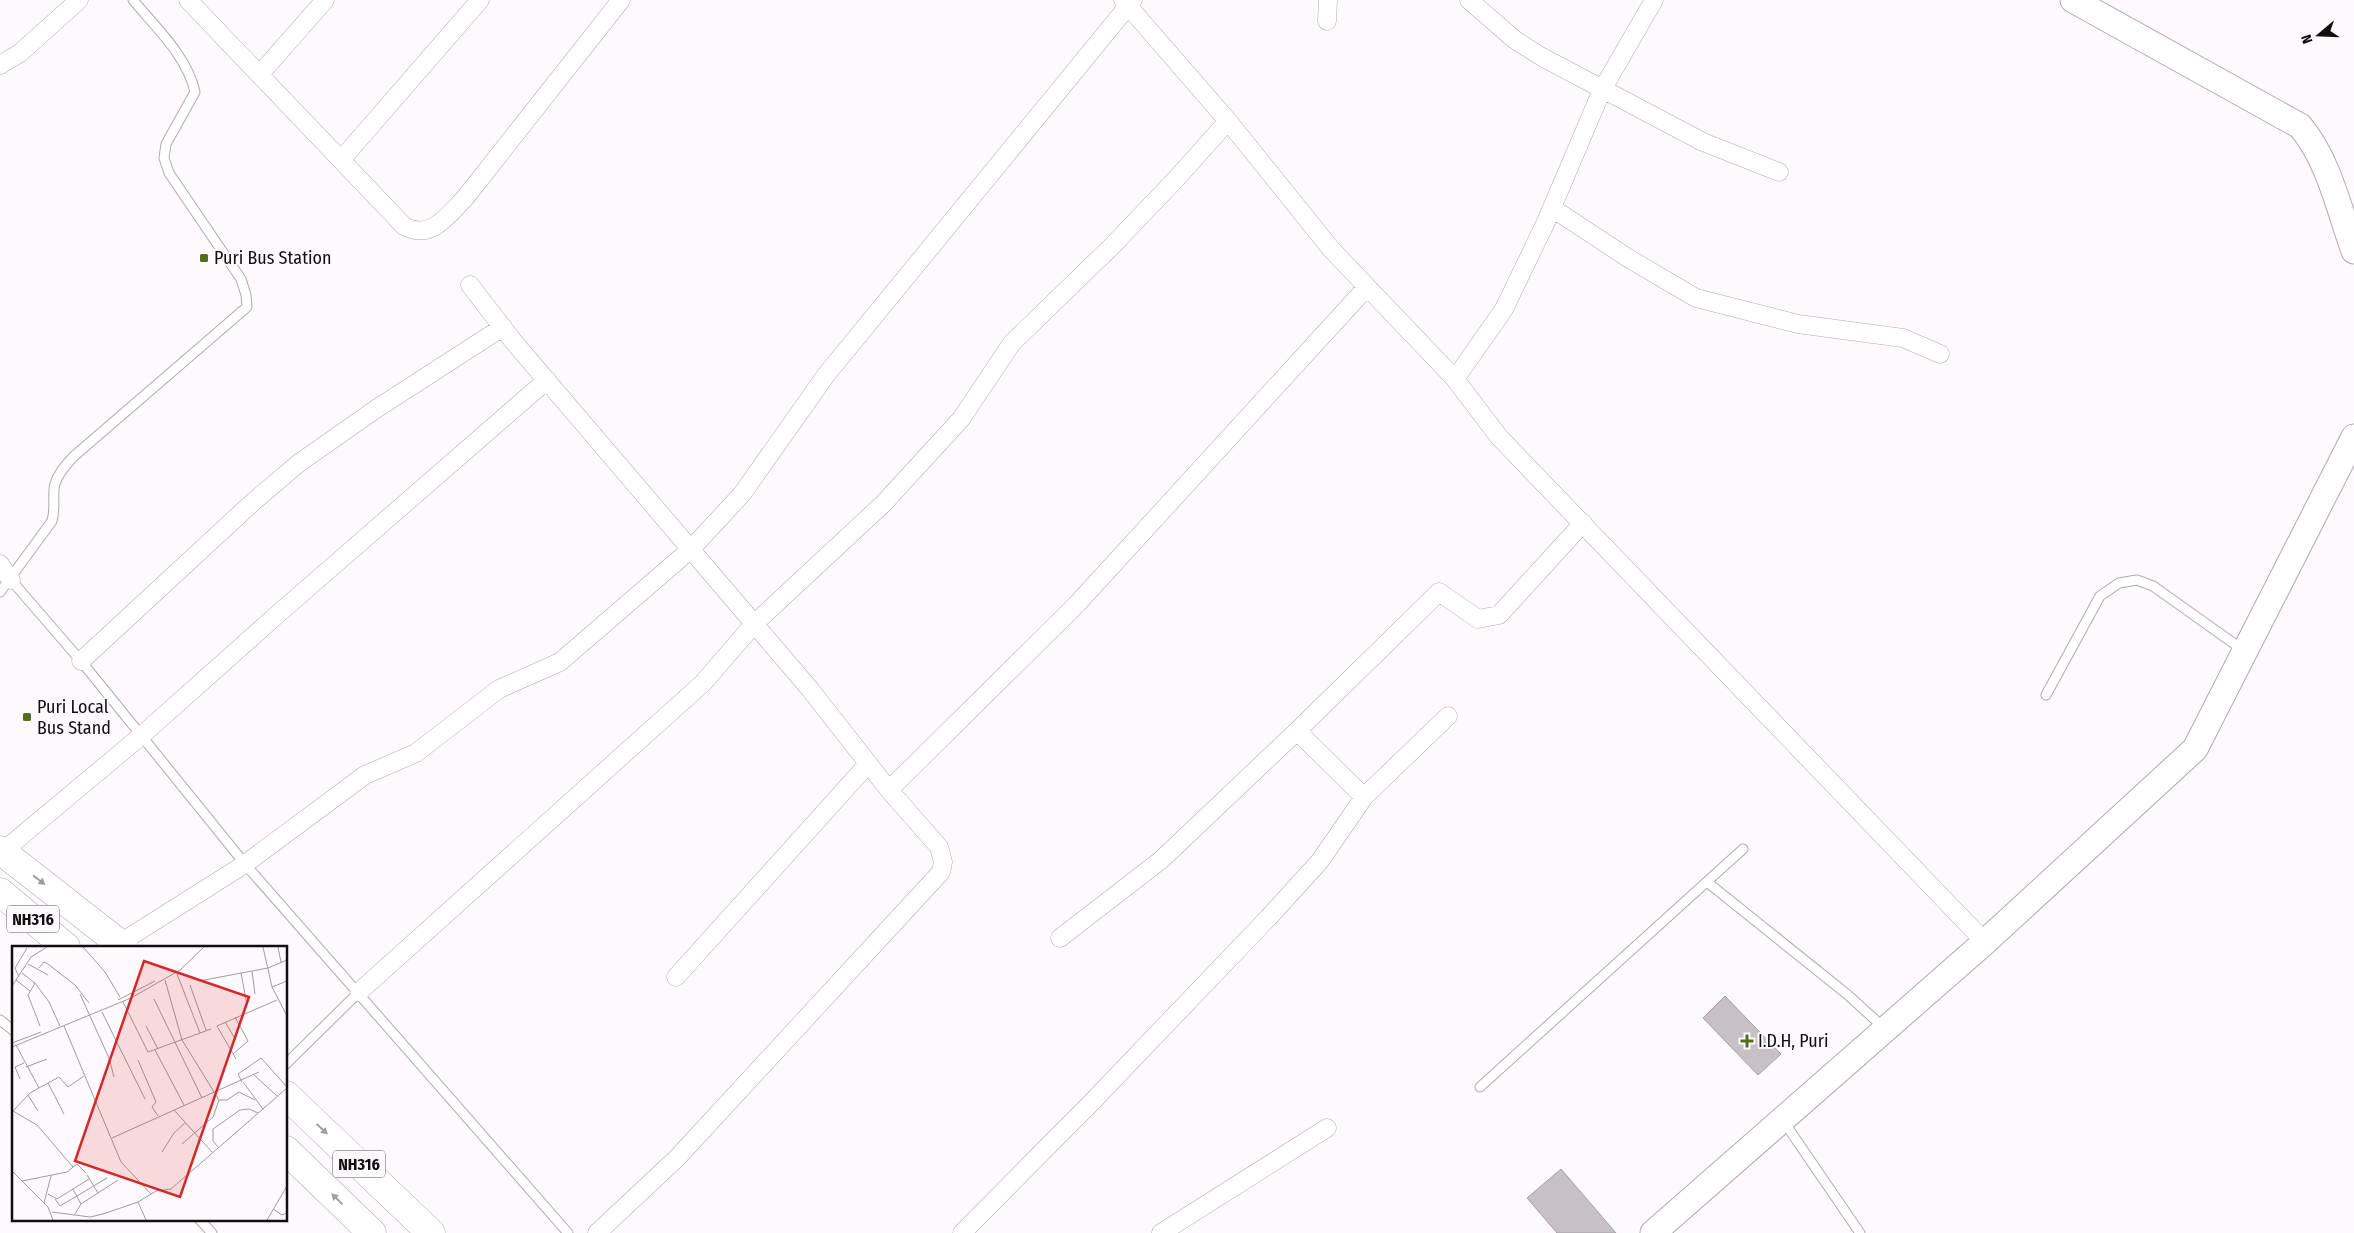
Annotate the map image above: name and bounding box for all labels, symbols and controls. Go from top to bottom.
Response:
north arrow [2294,10,2344,60]
text: N [2298,32,2317,46]
place label: Puri Bus Station [214,247,332,269]
marker: Puri Bus Station [198,252,210,264]
place label: Puri Local Bus Stand [37,696,111,739]
marker: Puri Local Bus Stand [21,711,33,723]
one-way arrow [32,875,45,885]
road number: NH316 [7,906,59,932]
inset map [12,946,288,1220]
place label: I.D.H, Puri [1758,1030,1829,1052]
marker: I.D.H, Puri [1740,1034,1754,1048]
one-way arrow [315,1123,327,1135]
road number: NH316 [333,1150,385,1178]
one-way arrow [331,1193,343,1205]

